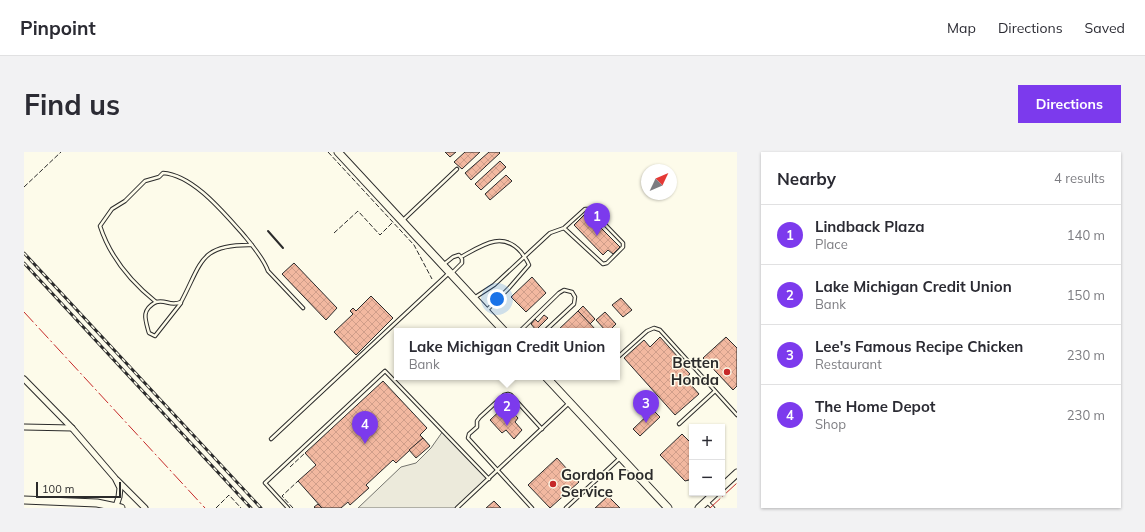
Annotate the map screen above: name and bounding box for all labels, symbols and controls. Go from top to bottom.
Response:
text: Pinpoint [20,16,96,40]
text: Map [947,19,976,37]
text: Directions [998,19,1063,37]
text: Saved [1085,19,1125,37]
button: Directions [1018,85,1121,123]
text: Find us [24,87,120,122]
north arrow [641,164,677,200]
text: Nearby [777,168,836,189]
text: 4 results [1054,170,1105,186]
pin: 1 [584,203,610,236]
text: Lindback Plaza [815,217,925,236]
text: 1 [786,227,794,243]
text: 140 m [1067,227,1105,243]
text: Place [815,236,848,252]
text: Lake Michigan Credit Union [815,277,1012,296]
text: 2 [786,287,794,303]
text: 150 m [1067,287,1105,303]
your location [487,289,507,309]
text: Bank [815,296,846,312]
popup [394,328,620,380]
text: Lake Michigan Credit Union [409,337,605,356]
text: Lee's Famous Recipe Chicken [815,337,1023,356]
text: 3 [786,347,794,363]
text: 230 m [1067,347,1105,363]
place label: Betten Honda [671,353,719,389]
text: Bank [409,356,440,372]
text: Restaurant [815,356,882,372]
marker: Betten Honda [722,367,732,377]
pin: 3 [633,390,659,423]
pin: 2 [494,393,520,426]
text: The Home Depot [815,397,935,416]
text: 4 [786,407,794,423]
text: 230 m [1067,407,1105,423]
pin: 4 [352,411,378,444]
text: Shop [815,416,846,432]
map controls [689,424,725,496]
button: + [689,424,725,460]
button: − [689,460,725,496]
place label: Gordon Food Service [561,465,653,501]
marker: Gordon Food Service [548,479,558,489]
scale bar [36,480,121,499]
text: 100 m [42,482,74,496]

